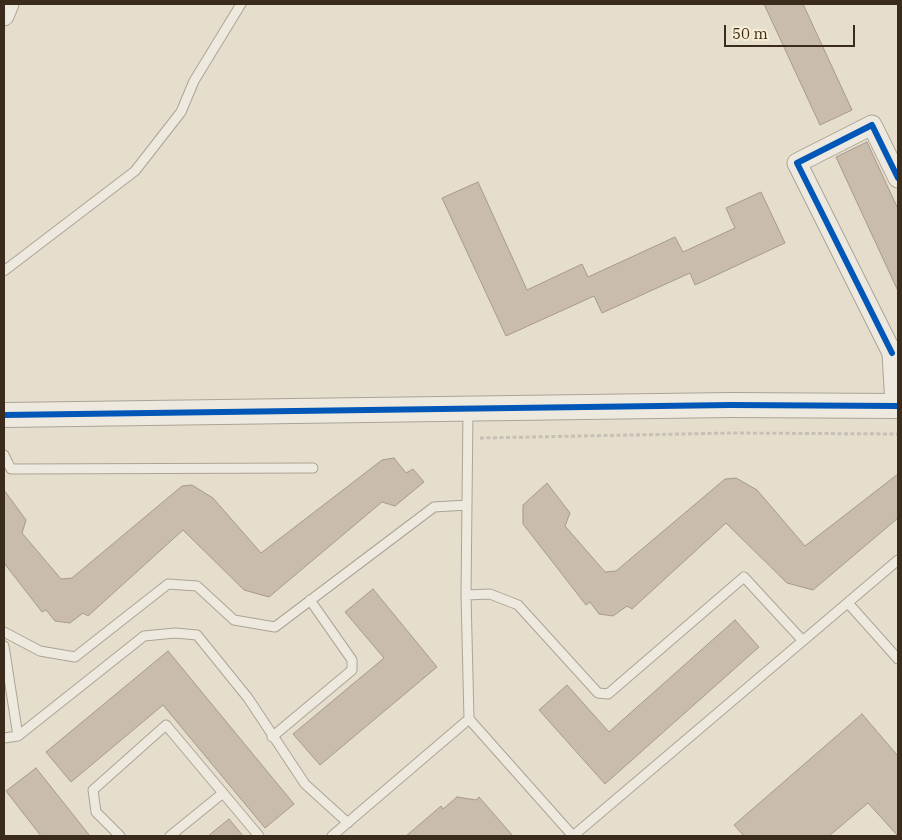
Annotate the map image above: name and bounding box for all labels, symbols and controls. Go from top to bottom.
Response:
scale bar [727,15,858,47]
text: 50 m [732,24,768,43]

